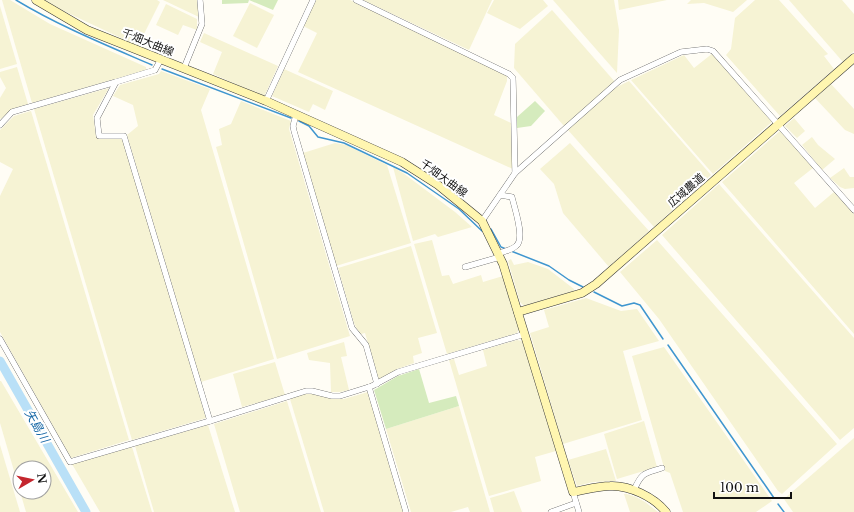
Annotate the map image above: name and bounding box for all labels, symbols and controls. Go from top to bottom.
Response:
street label: 千畑大曲線 [120,25,176,59]
street label: 千畑大曲線 [418,156,470,200]
street label: 広域農道 [665,170,707,210]
water label: 矢島川 [22,406,54,447]
north arrow [12,460,52,500]
text: N [34,472,50,485]
scale bar [714,474,791,500]
text: 100 m [720,480,759,495]

